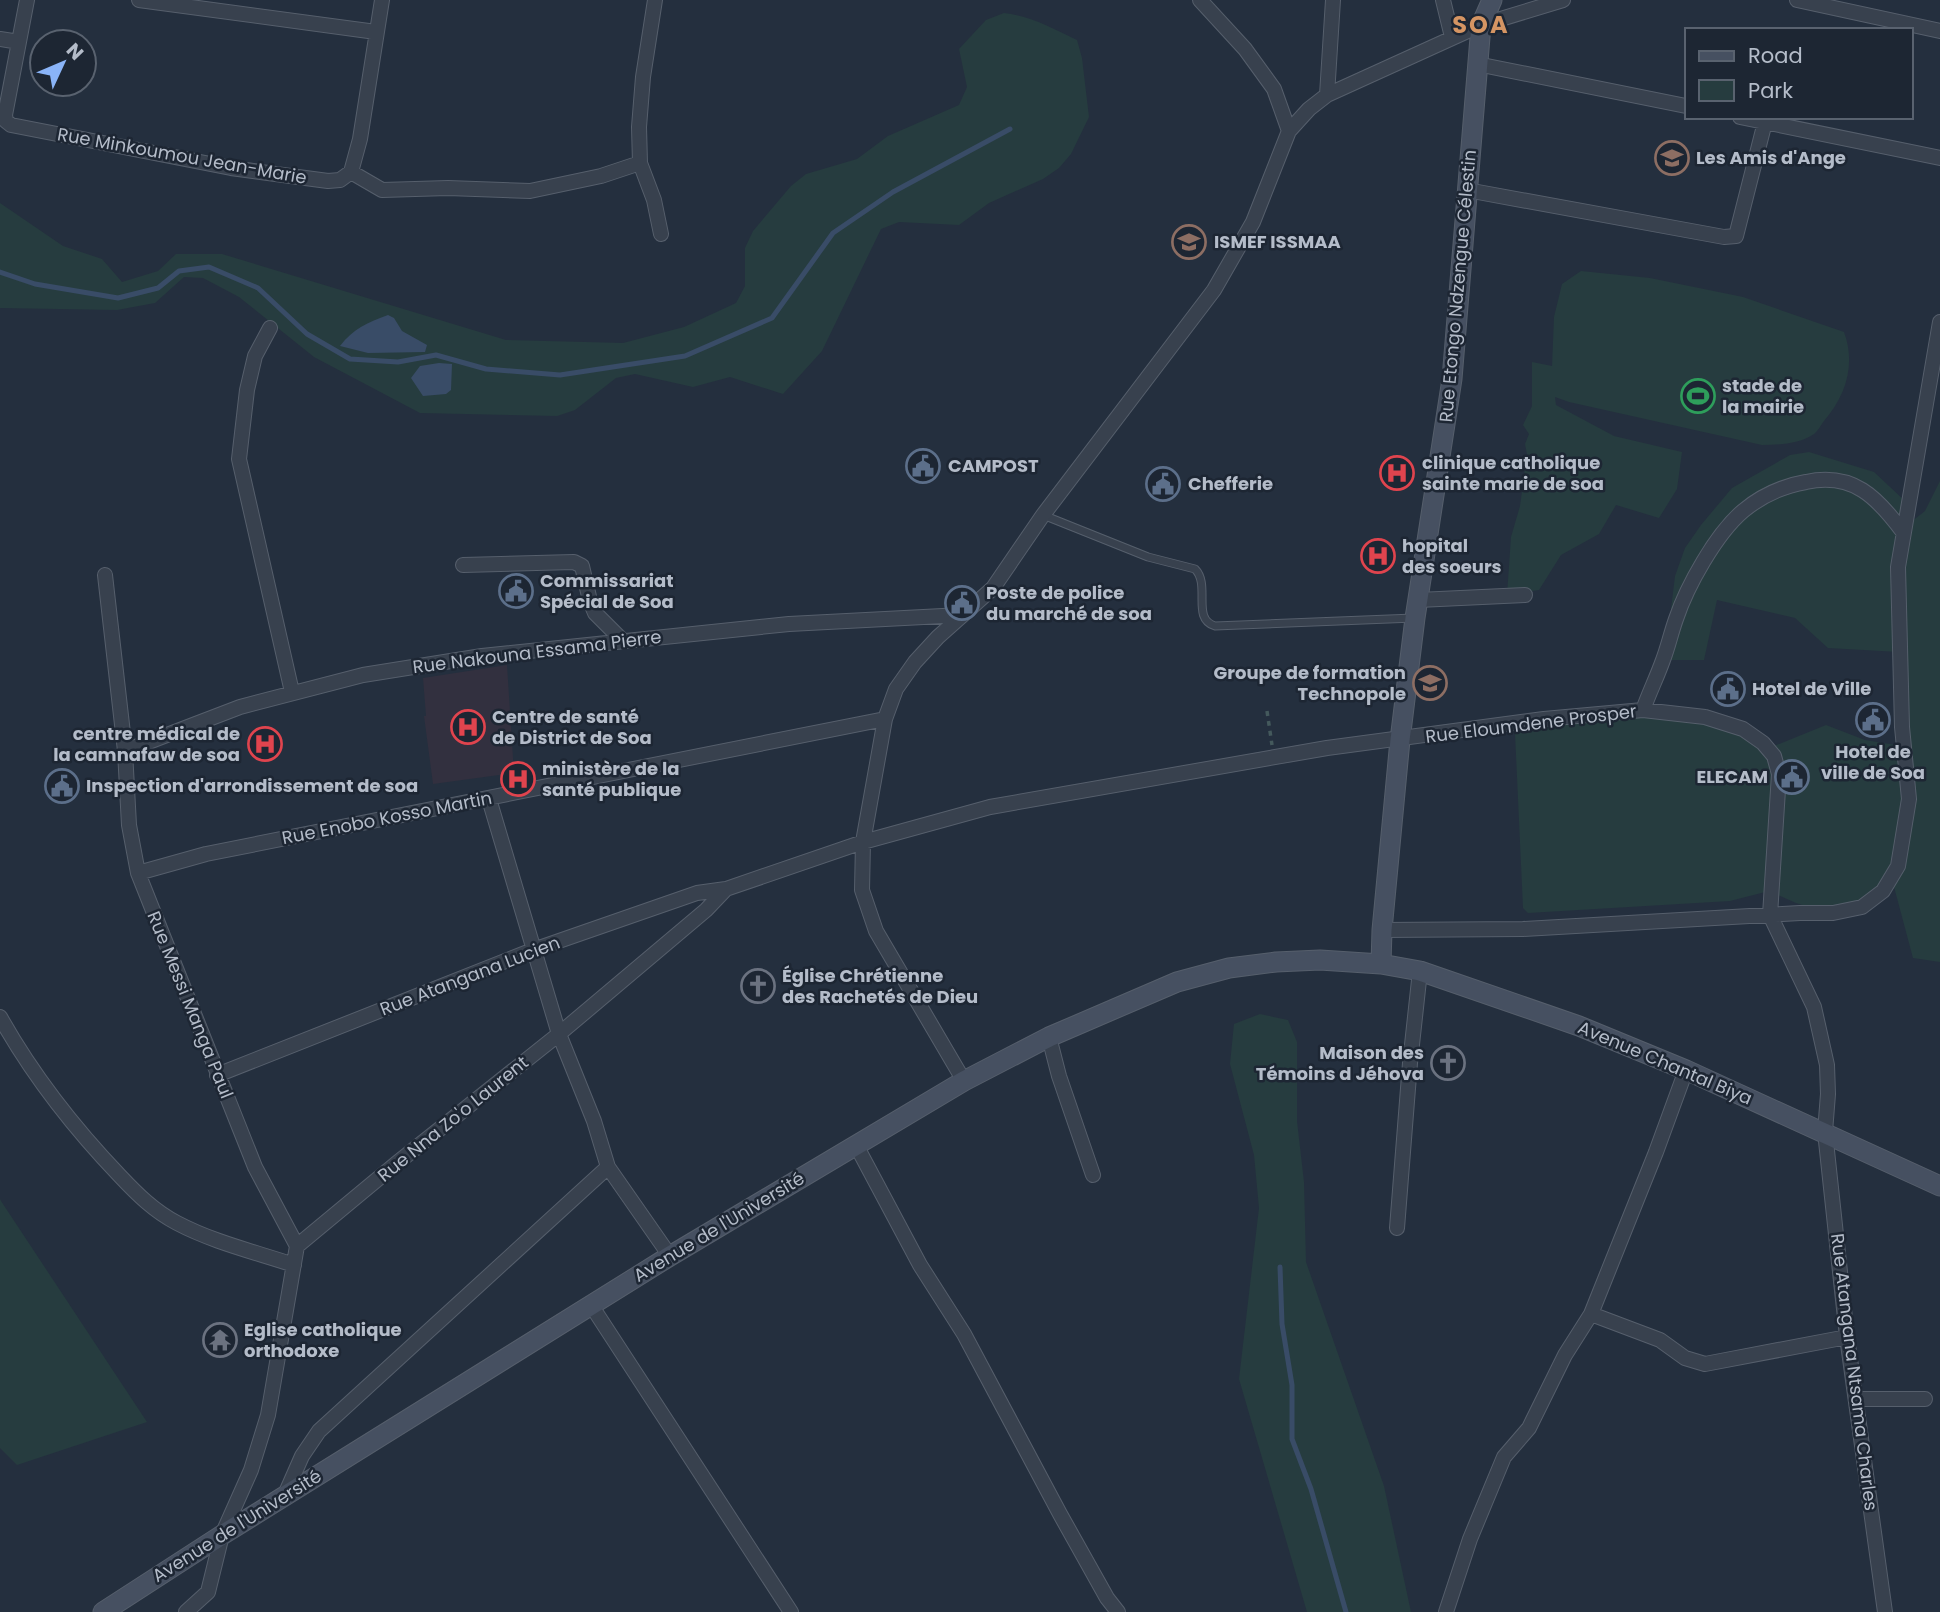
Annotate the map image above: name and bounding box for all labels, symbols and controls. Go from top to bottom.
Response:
district label: SOA [1452,8,1510,41]
north arrow [28,28,98,98]
legend [1685,28,1912,119]
text: N [60,37,90,66]
text: Road [1748,41,1803,70]
text: Park [1748,76,1793,105]
street label: Rue Minkoumou Jean-Marie [55,121,309,190]
school or university icon: Les Amis d'Ange [1653,139,1691,177]
place label: Les Amis d'Ange [1696,145,1846,170]
street label: Rue Etongo Ndzengue Célestin [1433,149,1482,423]
school or university icon: ISMEF ISSMAA [1170,223,1208,261]
place label: ISMEF ISSMAA [1214,229,1341,254]
place label: stade de la mairie [1722,373,1804,419]
sports icon: stade de la mairie [1679,377,1717,415]
public building icon: CAMPOST [904,447,942,485]
place label: clinique catholique sainte marie de soa [1422,450,1604,496]
place label: CAMPOST [948,453,1039,478]
hospital icon: clinique catholique sainte marie de soa [1378,454,1416,492]
public building icon: Chefferie [1144,465,1182,503]
place label: Chefferie [1188,471,1273,496]
place label: hopital des soeurs [1402,533,1502,579]
hospital icon: hopital des soeurs [1359,537,1397,575]
place label: Commissariat Spécial de Soa [540,568,674,614]
public building icon: Commissariat Spécial de Soa [497,572,535,610]
place label: Poste de police du marché de soa [986,580,1152,626]
public building icon: Poste de police du marché de soa [943,584,981,622]
street label: Rue Nakouna Essama Pierre [411,624,663,679]
place label: Groupe de formation Technopole [1214,660,1406,706]
school or university icon: Groupe de formation Technopole [1411,664,1449,702]
public building icon: Hotel de Ville [1709,670,1747,708]
place label: Hotel de Ville [1752,676,1871,701]
street label: Rue Eloumdene Prosper [1424,698,1638,749]
public building icon: Hotel de ville de Soa [1854,701,1892,739]
place label: Centre de santé de District de Soa [492,704,652,750]
hospital icon: Centre de santé de District de Soa [449,708,487,746]
place label: centre médical de la camnafaw de soa [53,721,240,767]
hospital icon: centre médical de la camnafaw de soa [246,725,284,763]
place label: Hotel de ville de Soa [1821,739,1925,785]
place label: ministère de la santé publique [542,756,681,802]
public building icon: ELECAM [1773,758,1811,796]
hospital icon: ministère de la santé publique [499,760,537,798]
place label: ELECAM [1696,764,1768,789]
public building icon: Inspection d'arrondissement de soa [43,767,81,805]
place label: Inspection d'arrondissement de soa [86,773,418,798]
street label: Rue Enobo Kosso Martin [280,785,494,850]
street label: Rue Messi Manga Paul [141,907,240,1102]
street label: Rue Atangana Lucien [376,930,563,1021]
place label: Église Chrétienne des Rachetés de Dieu [782,963,978,1009]
church icon: Église Chrétienne des Rachetés de Dieu [739,967,777,1005]
street label: Avenue Chantal Biya [1574,1014,1756,1111]
place label: Maison des Témoins d Jéhova [1256,1040,1424,1086]
church icon: Maison des Témoins d Jéhova [1429,1044,1467,1082]
street label: Rue Nna Zo'o Laurent [372,1050,533,1187]
street label: Avenue de l'Université [629,1166,809,1288]
street label: Rue Atangana Ntsama Charles [1825,1232,1884,1512]
place label: Eglise catholique orthodoxe [244,1317,402,1363]
temple icon: Eglise catholique orthodoxe [201,1321,239,1359]
street label: Avenue de l'Université [147,1463,326,1588]

